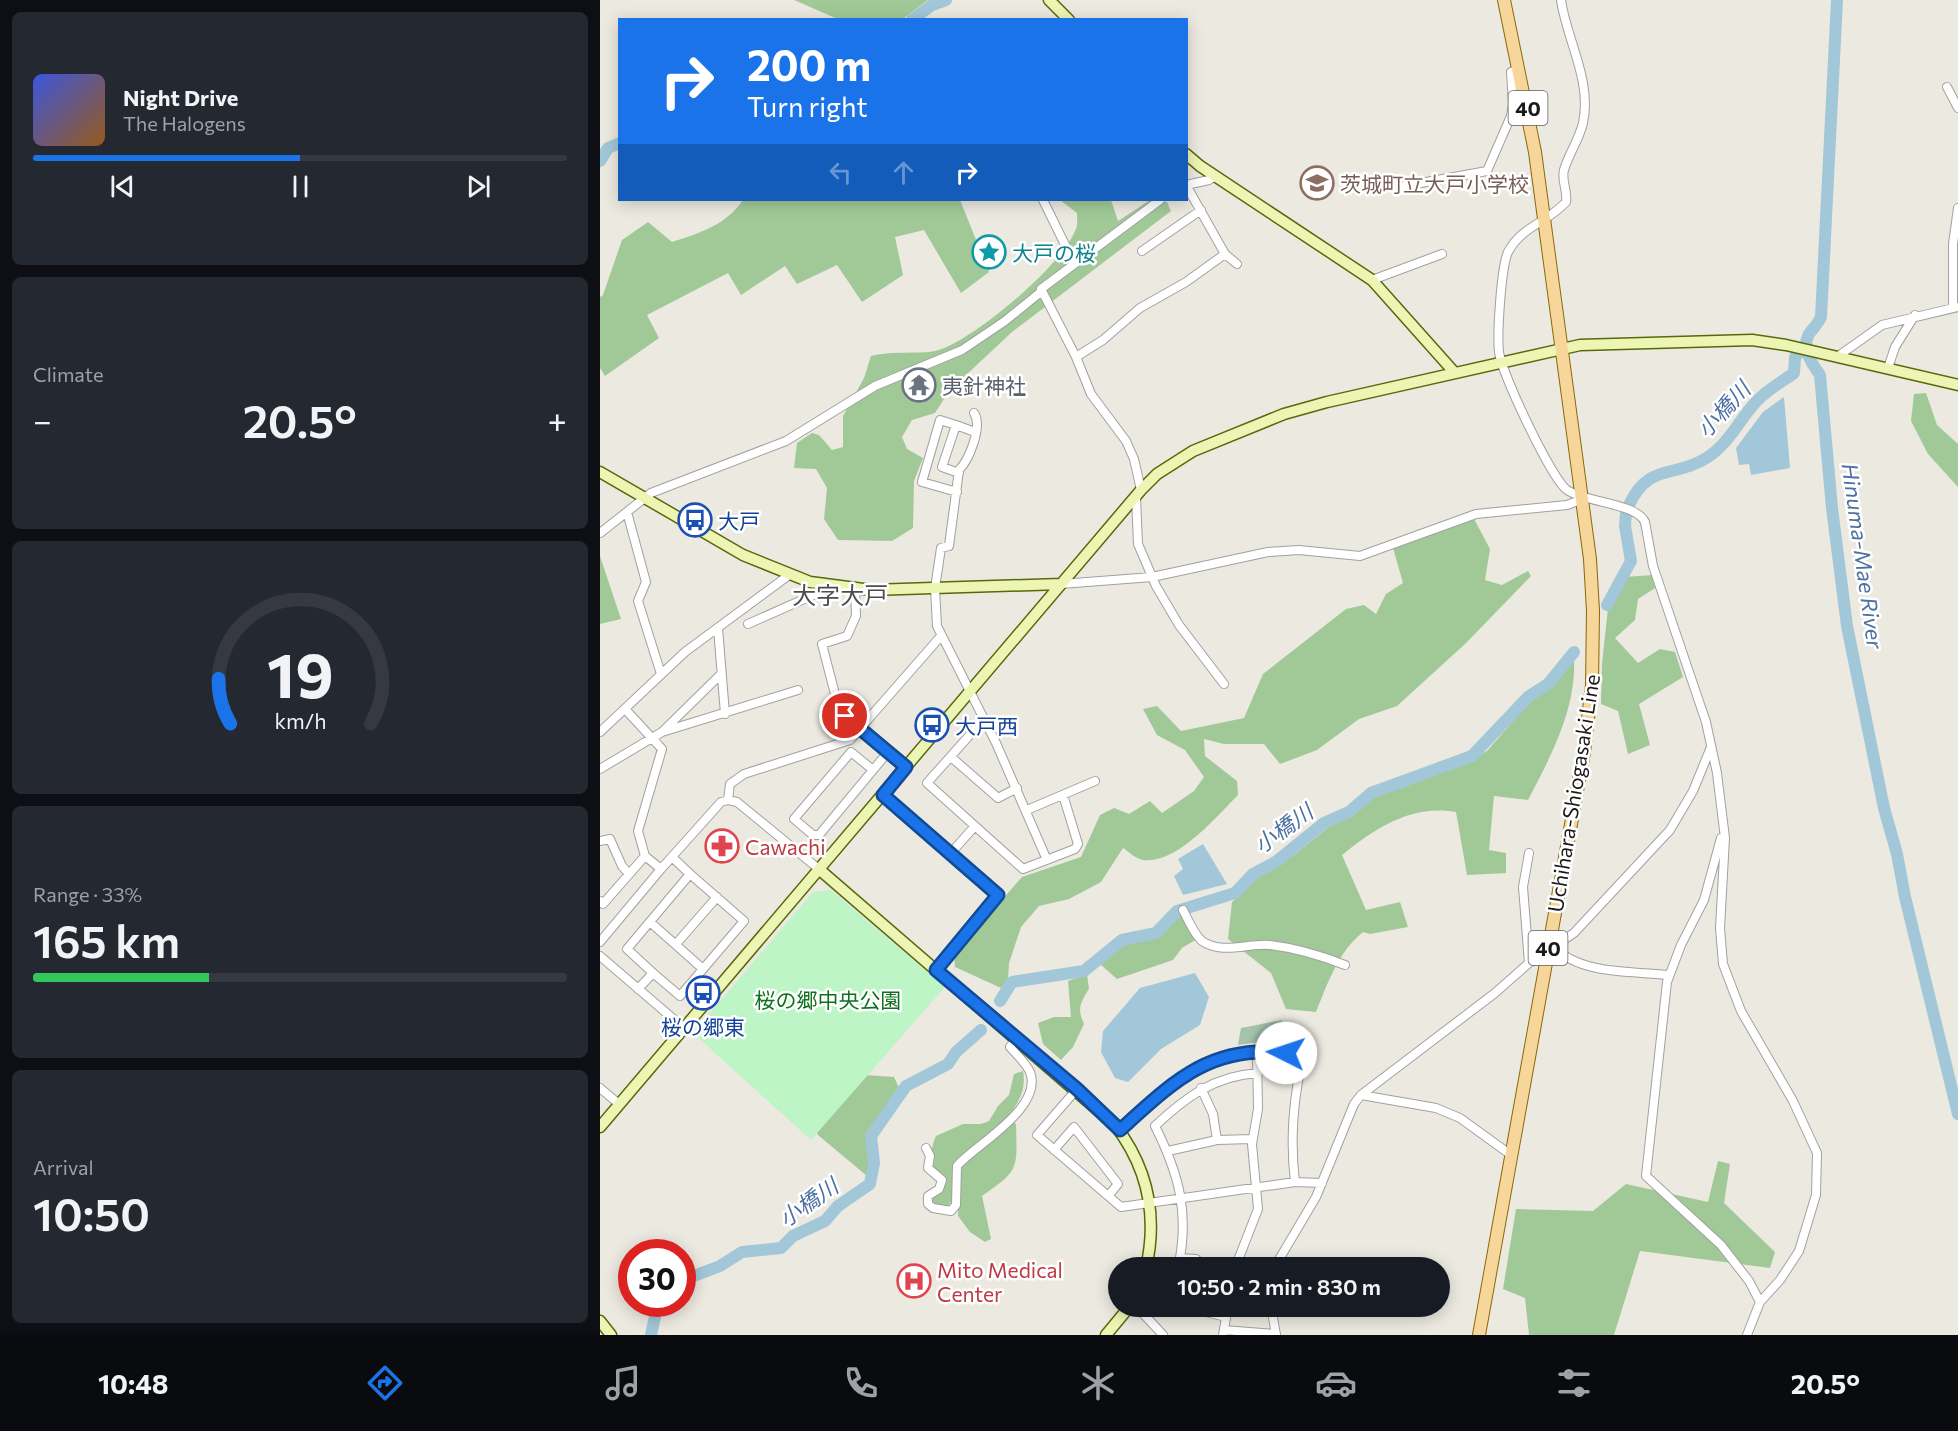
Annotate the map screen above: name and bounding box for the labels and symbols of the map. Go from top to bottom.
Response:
road number: 40 [1508,91,1548,125]
school or university icon: 茨城町立大戸小学校 [1299,165,1335,201]
place label: 茨城町立大戸小学校 [1340,171,1529,196]
place icon: 大戸の桜 [971,234,1007,270]
place label: 大戸の桜 [1012,240,1096,265]
temple icon: 夷針神社 [901,367,937,403]
place label: 夷針神社 [942,373,1026,398]
water label: 小橋川 [1691,374,1757,442]
water label: Hinuma-Mae River [1837,462,1890,652]
bus stop icon: 大戸 [677,502,713,538]
place label: 大戸 [718,508,760,533]
district label: 大字大戸 [792,580,888,609]
street label: Uchihara-Shiogasaki Line [1542,672,1604,914]
pin [819,690,870,741]
bus stop icon: 大戸西 [914,707,950,743]
place label: 大戸西 [955,713,1018,738]
water label: 小橋川 [1248,797,1319,858]
pharmacy icon: Cawachi [704,828,740,864]
place label: Cawachi [745,834,826,859]
road number: 40 [1528,931,1568,965]
bus stop icon: 桜の郷東 [685,975,721,1011]
park label: 桜の郷中央公園 [755,987,902,1012]
place label: 桜の郷東 [661,1014,745,1039]
position arrow [1254,1021,1318,1085]
water label: 小橋川 [773,1171,844,1232]
speed limit sign: 30 [618,1239,696,1317]
place label: Mito Medical Center [937,1257,1063,1306]
hospital icon: Mito Medical Center [896,1263,932,1299]

